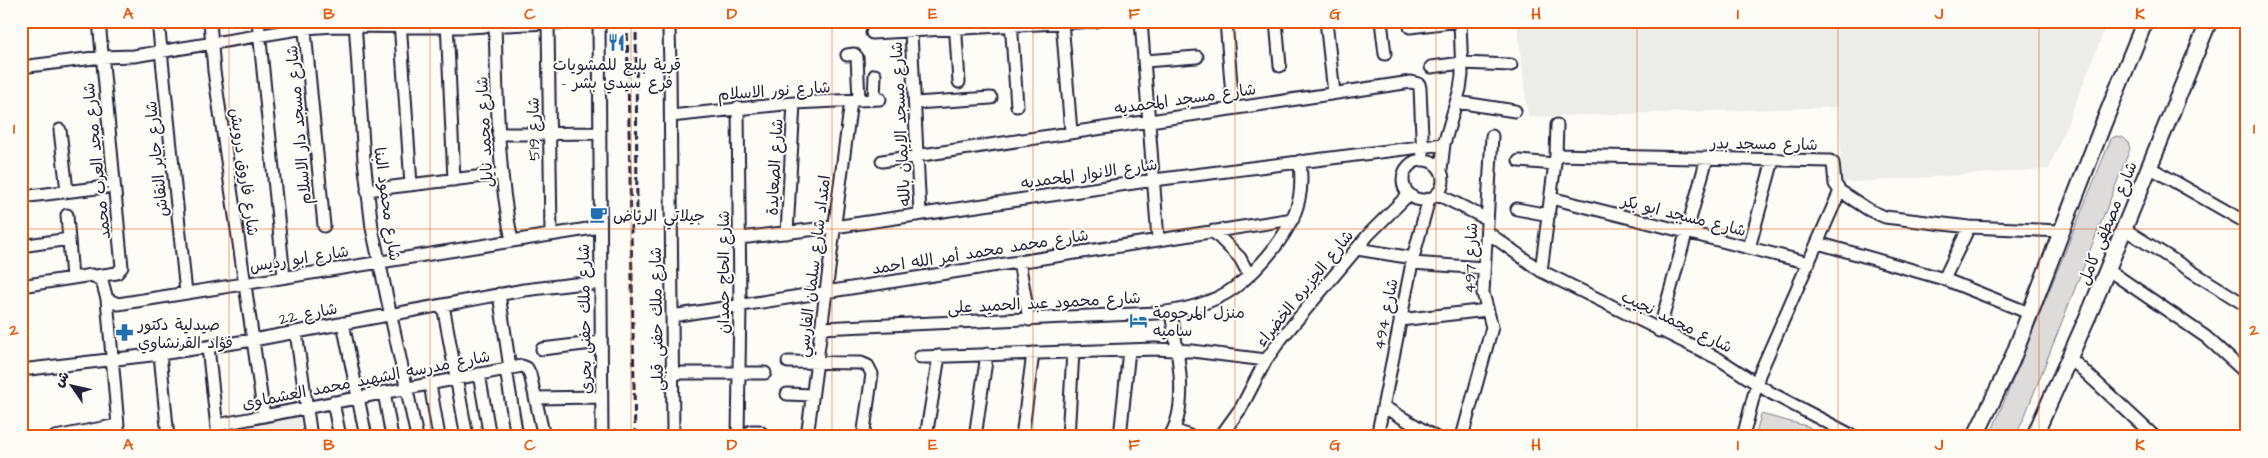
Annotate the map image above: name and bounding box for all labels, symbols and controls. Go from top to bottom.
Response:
text: A [123,3,134,25]
text: B [323,3,335,25]
text: C [524,3,536,25]
text: D [727,3,738,25]
text: E [928,3,938,25]
text: F [1128,3,1140,25]
text: G [1329,3,1341,25]
text: H [1531,3,1541,25]
text: I [1737,3,1739,25]
text: J [1934,3,1944,25]
text: K [2135,3,2145,25]
restaurant icon: قرية بلبع للمشويات - فرع سيدي بشر [607,32,627,52]
street label: شارع مسجد الايمان بالله [886,41,916,207]
street label: شارع مسجد دار الاسلام [281,44,318,206]
place label: قرية بلبع للمشويات - فرع سيدي بشر [553,54,681,94]
street label: شارع محمد نايل [471,76,499,188]
street label: شارع نور الاسلام [717,76,831,107]
street label: شارع مسجد المحمديه [1113,78,1257,120]
street label: شارع مجد العرب محمد [78,82,116,240]
street label: شارع 519 [522,97,546,161]
street label: شارع جابر النقاش [140,100,174,218]
street label: شارع فاروق درويش [224,107,264,237]
text: 1 [13,118,16,140]
street label: شارع الصعايدة [761,118,789,216]
text: 1 [2253,118,2256,140]
street label: شارع مسجد بدر [1708,132,1818,156]
street label: شارع محمود البنا [368,146,406,262]
street label: شارع الانوار المحمديه [1019,154,1159,194]
street label: شارع مصطفى كامل [2073,158,2143,288]
street label: امتداد شارع سلمان الفارسي [792,174,839,359]
street label: شارع مسجد ابو بكر [1617,189,1748,242]
cafe icon: جيلاتي الرياض [589,205,609,225]
place label: جيلاتي الرياض [613,205,705,230]
street label: شارع الحاج حمدان [713,210,735,334]
street label: شارع 497 [1459,222,1483,294]
street label: شارع محمد محمد أمر الله احمد [870,224,1090,280]
street label: شارع الجزيره الخضراء [1251,226,1359,352]
street label: شارع ابو رديس [248,240,350,278]
street label: شارع ملك حفنى بحرى [573,244,597,394]
street label: شارع ملك حفنى قبلى [645,247,669,391]
street label: شارع 494 [1368,277,1404,352]
street label: شارع محمد نجيب [1617,285,1736,358]
street label: شارع محمود عبد الحميد على [947,287,1141,319]
street label: شارع 22 [277,298,339,330]
place label: منزل المرحومة ساميه [1153,302,1245,342]
hotel icon: منزل المرحومة ساميه [1129,311,1149,331]
place label: صيدلية دكتور فؤاد القرنشاوي [136,314,233,354]
text: 2 [8,319,19,341]
text: 2 [2248,319,2259,341]
pharmacy icon: صيدلية دكتور فؤاد القرنشاوي [114,323,134,343]
street label: شارع مدرسه الشهيد محمد العشماوى [240,345,492,415]
north arrow [48,360,98,410]
text: ش [49,367,75,391]
text: A [123,434,134,456]
text: B [323,434,335,456]
text: C [524,434,536,456]
text: D [727,434,738,456]
text: E [928,434,938,456]
text: F [1128,434,1140,456]
text: G [1329,434,1341,456]
text: H [1531,434,1541,456]
text: I [1737,434,1739,456]
text: J [1934,434,1944,456]
text: K [2135,434,2145,456]

